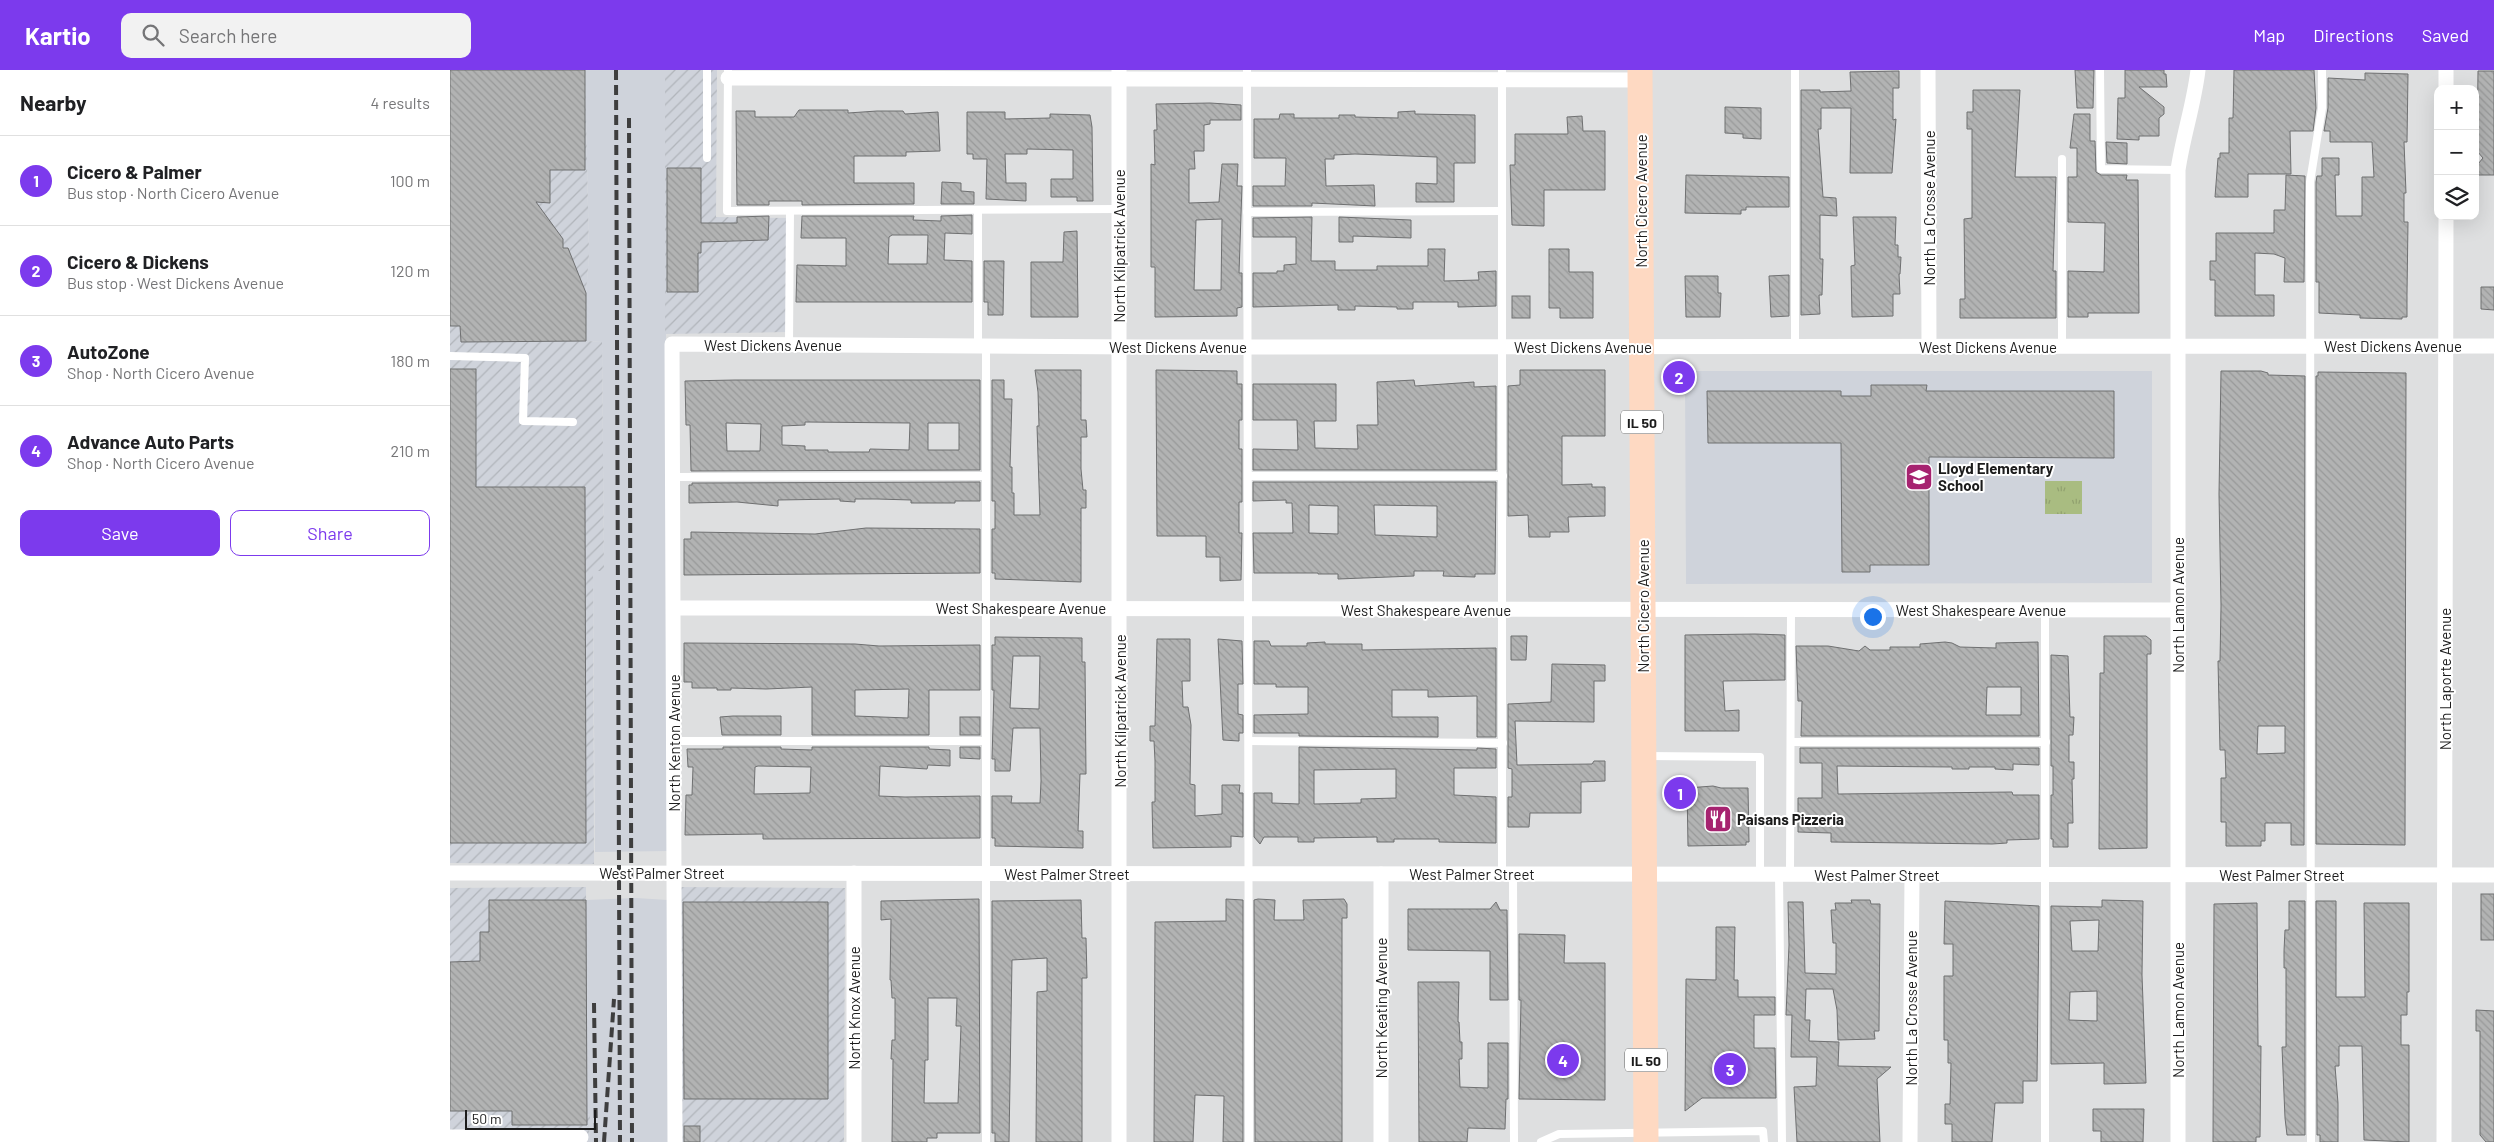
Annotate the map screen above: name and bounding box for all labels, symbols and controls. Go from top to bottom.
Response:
search box [121,13,471,58]
text: Kartio [25,21,91,50]
icon: search [139,21,167,49]
text: Search here [179,24,277,47]
text: Map [2253,24,2285,46]
text: Directions [2313,24,2394,46]
text: Saved [2422,24,2469,46]
map controls [2434,85,2479,220]
button: + [2434,85,2479,130]
text: Nearby [20,90,86,115]
text: 4 results [370,93,430,112]
street label: North La Crosse Avenue [1920,130,1938,286]
button: − [2434,130,2479,175]
street label: North Cicero Avenue [1632,134,1650,268]
text: Cicero & Palmer [67,160,202,183]
street label: North Kilpatrick Avenue [1110,169,1128,323]
text: 1 [33,171,39,190]
text: 100 m [390,171,430,190]
button: layers [2434,175,2479,220]
text: Bus stop · North Cicero Avenue [67,183,279,202]
text: Cicero & Dickens [67,250,209,273]
text: 2 [32,261,40,280]
text: 120 m [390,261,430,280]
text: Bus stop · West Dickens Avenue [67,273,284,292]
street label: West Dickens Avenue [704,336,842,354]
street label: West Dickens Avenue [2324,337,2462,355]
street label: West Dickens Avenue [1109,338,1247,356]
street label: West Dickens Avenue [1514,338,1652,356]
street label: West Dickens Avenue [1919,338,2057,356]
text: AutoZone [67,340,150,363]
text: 3 [32,351,40,370]
text: 180 m [391,351,430,370]
pin: 2 [1663,358,1695,396]
text: Shop · North Cicero Avenue [67,363,255,382]
road number: IL 50 [1621,411,1663,434]
text: Advance Auto Parts [67,430,234,453]
text: 4 [31,441,41,460]
text: 210 m [391,441,430,460]
text: Shop · North Cicero Avenue [67,453,255,472]
place label: Lloyd Elementary School [1938,459,2054,494]
school or university icon: Lloyd Elementary School [1904,462,1934,492]
button: Save [20,510,220,556]
button: Share [230,510,430,556]
street label: North Lamon Avenue [2169,537,2187,673]
street label: North Cicero Avenue [1634,539,1652,673]
street label: West Shakespeare Avenue [936,599,1106,617]
street label: West Shakespeare Avenue [1341,601,1511,619]
street label: West Shakespeare Avenue [1896,601,2066,619]
your location [1860,604,1886,630]
street label: North Laporte Avenue [2436,608,2454,750]
street label: North Kilpatrick Avenue [1111,634,1129,788]
street label: North Kenton Avenue [665,674,683,812]
pin: 1 [1664,774,1696,812]
restaurant icon: Paisans Pizzeria [1703,804,1733,834]
place label: Paisans Pizzeria [1737,810,1844,828]
street label: West Palmer Street [599,864,725,882]
street label: West Palmer Street [1004,865,1130,883]
street label: West Palmer Street [1409,865,1535,883]
street label: West Palmer Street [1814,866,1940,884]
street label: West Palmer Street [2219,866,2345,884]
street label: North La Crosse Avenue [1902,930,1920,1086]
street label: North Keating Avenue [1372,937,1390,1079]
street label: North Lamon Avenue [2169,942,2187,1078]
street label: North Knox Avenue [845,946,863,1070]
pin: 4 [1547,1041,1579,1079]
road number: IL 50 [1625,1048,1667,1072]
pin: 3 [1714,1050,1746,1088]
scale bar [465,1107,596,1130]
text: 50 m [472,1110,501,1127]

